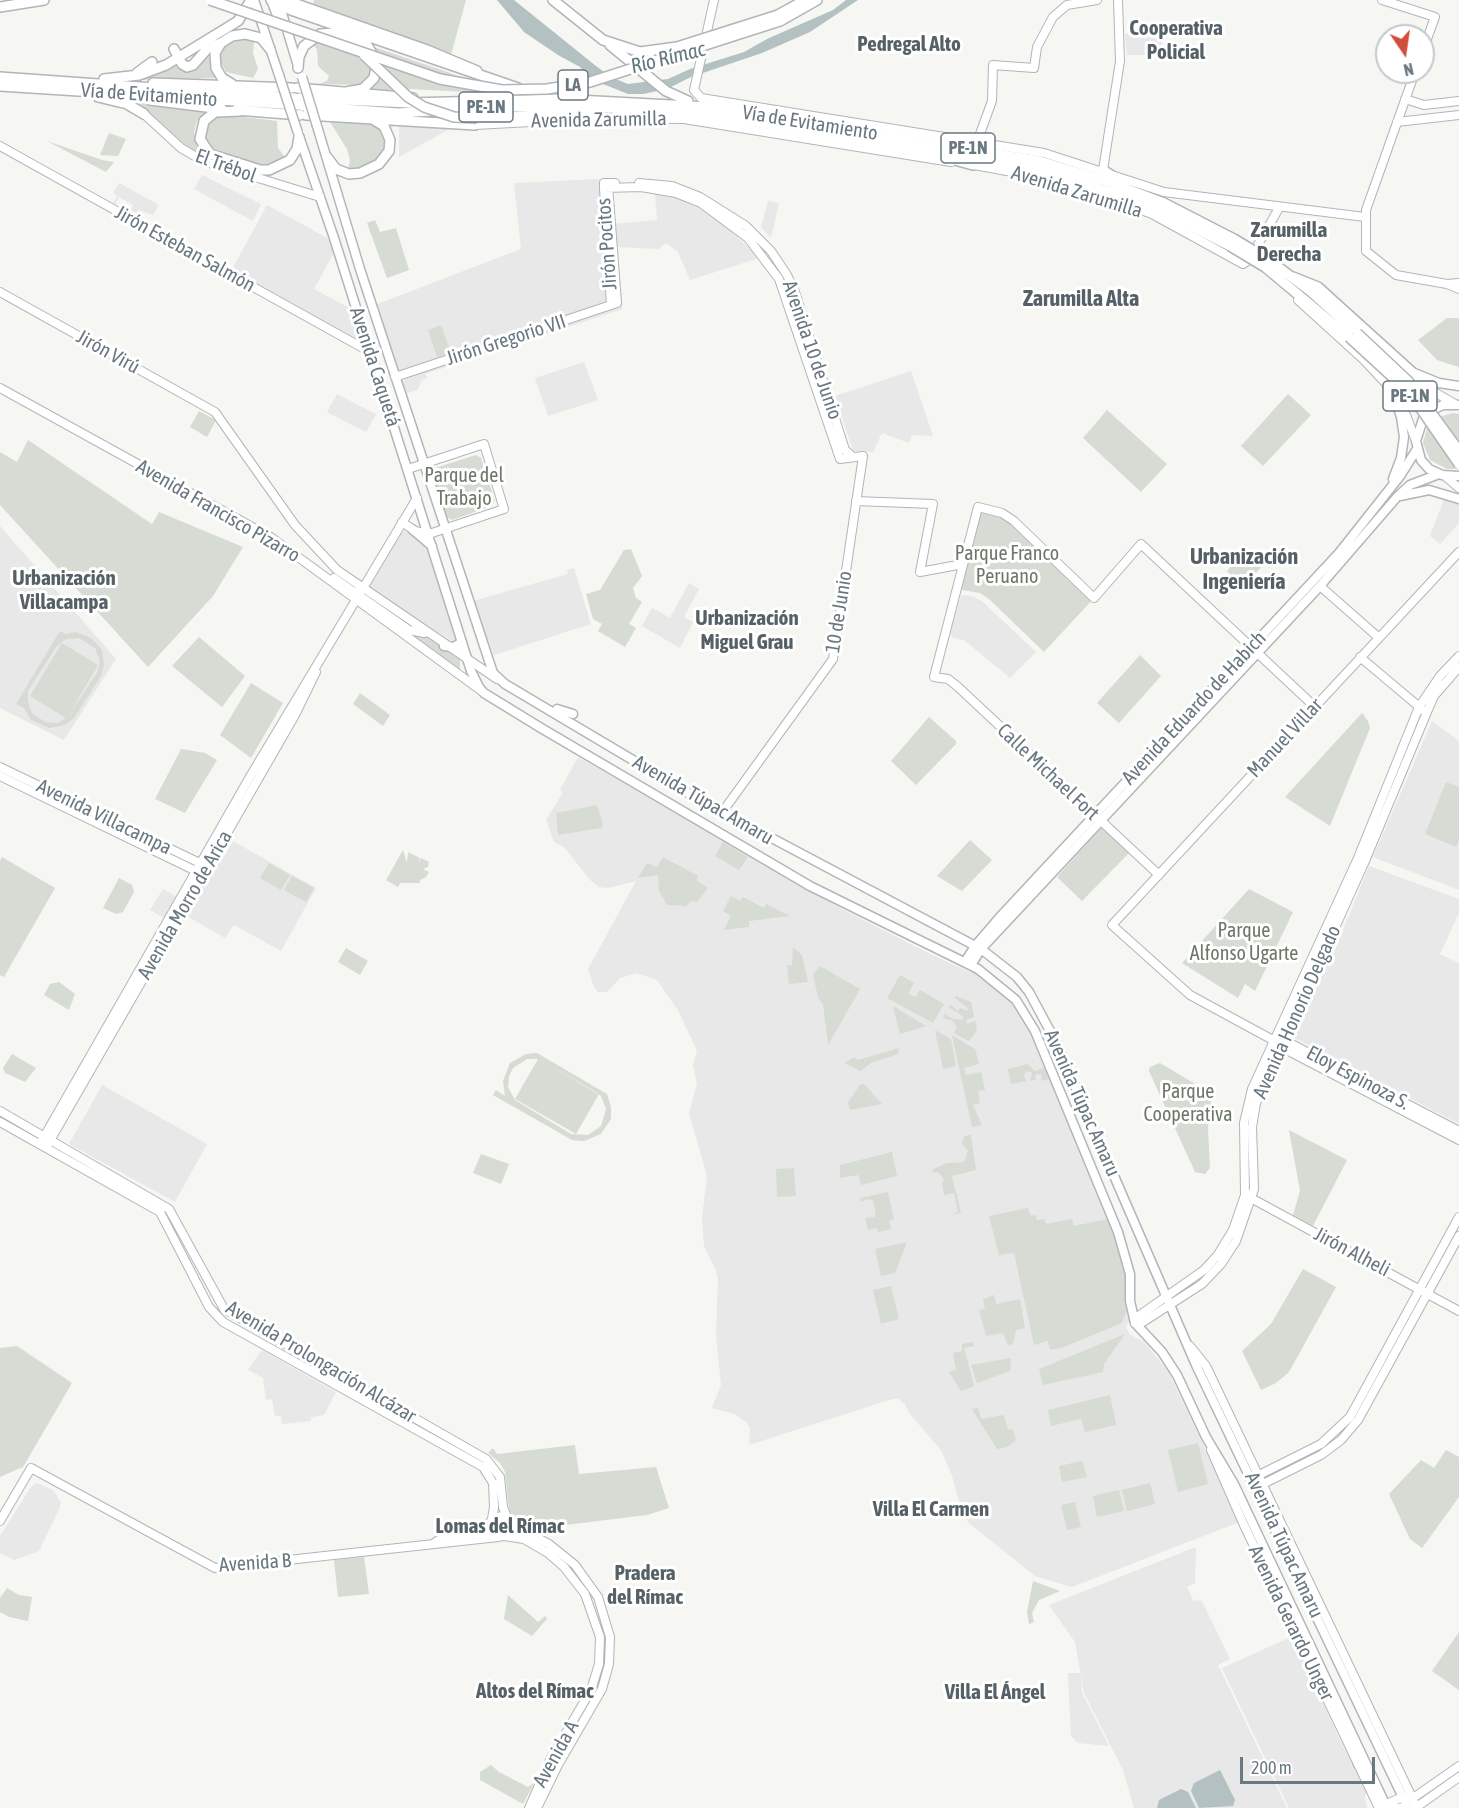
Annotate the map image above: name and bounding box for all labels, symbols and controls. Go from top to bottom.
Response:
district label: Cooperativa Policial [1129,15,1223,65]
north arrow [1375,24,1435,84]
district label: Pedregal Alto [857,31,961,57]
water label: Río Rímac [628,37,708,79]
text: N [1402,60,1415,79]
road number: LA [558,70,588,100]
street label: Vía de Evitamiento [80,78,218,112]
road number: PE-1N [459,92,513,122]
street label: Vía de Evitamiento [741,100,879,146]
street label: Avenida Zarumilla [531,107,667,133]
road number: PE-1N [941,133,995,163]
street label: El Trébol [192,144,260,188]
street label: Avenida Zarumilla [1009,161,1145,223]
street label: Jirón Pocitos [592,197,622,291]
street label: Jirón Esteban Salmón [111,201,259,297]
district label: Zarumilla Derecha [1251,217,1327,267]
street label: Avenida 10 de Junio [777,277,847,423]
district label: Zarumilla Alta [1023,286,1139,312]
street label: Avenida Caquetá [344,304,406,430]
street label: Jirón Gregorio VII [443,309,569,371]
street label: Jirón Virú [72,325,144,379]
road number: PE-1N [1383,381,1437,411]
street label: Avenida Francisco Pizarro [132,454,304,568]
park label: Parque del Trabajo [424,464,504,511]
park label: Parque Franco Peruano [955,542,1059,589]
district label: Urbanización Ingeniería [1190,544,1298,596]
district label: Urbanización Villacampa [12,565,116,615]
street label: 10 de Junio [821,569,857,655]
district label: Urbanización Miguel Grau [695,605,799,655]
street label: Avenida Eduardo de Habich [1117,626,1271,790]
street label: Manuel Villar [1242,693,1328,783]
street label: Calle Michael Fort [992,719,1104,825]
street label: Avenida Túpac Amaru [629,750,777,850]
street label: Avenida Villacampa [33,774,175,860]
street label: Avenida Morro de Arica [133,826,237,984]
park label: Parque Alfonso Ugarte [1190,919,1298,966]
street label: Avenida Honorio Delgado [1248,922,1346,1102]
street label: Avenida Túpac Amaru [1039,1026,1125,1180]
street label: Eloy Espinoza S. [1302,1041,1414,1115]
park label: Parque Cooperativa [1144,1080,1232,1127]
street label: Jirón Alheli [1310,1222,1394,1282]
street label: Avenida Prolongación Alcázar [222,1296,420,1428]
street label: Avenida Túpac Amaru [1240,1468,1328,1622]
district label: Villa El Carmen [873,1496,989,1522]
district label: Lomas del Rímac [435,1513,565,1539]
street label: Avenida Gerardo Unger [1243,1542,1339,1704]
street label: Avenida B [218,1549,292,1577]
district label: Pradera del Rímac [607,1560,683,1610]
district label: Altos del Rímac [476,1678,594,1704]
district label: Villa El Ángel [945,1679,1045,1705]
street label: Avenida A [528,1716,584,1792]
scale bar [1243,1745,1378,1783]
text: 200 m [1251,1757,1292,1778]

